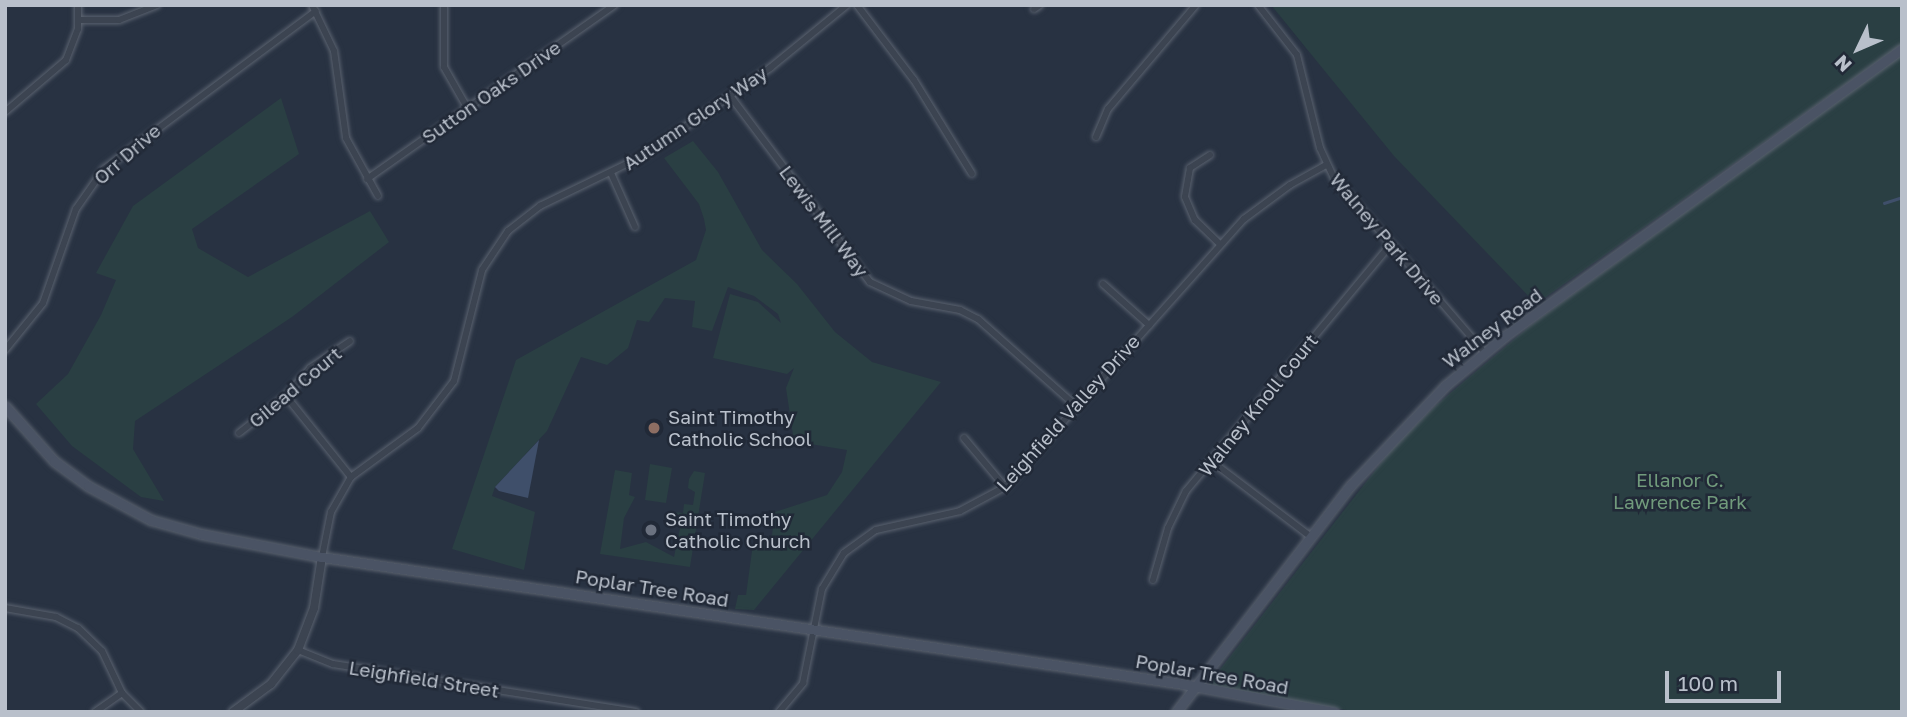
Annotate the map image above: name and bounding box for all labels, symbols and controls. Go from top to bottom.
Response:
north arrow [1823,14,1893,84]
street label: Sutton Oaks Drive [417,36,565,148]
text: N [1829,51,1856,77]
street label: Autumn Glory Way [619,61,771,175]
street label: Orr Drive [89,119,165,189]
street label: Lewis Mill Way [775,161,873,281]
street label: Walney Park Drive [1325,168,1449,310]
street label: Walney Road [1438,283,1546,373]
street label: Walney Knoll Court [1194,329,1322,481]
street label: Leighfield Valley Drive [992,330,1144,496]
street label: Gilead Court [244,342,346,432]
place label: Saint Timothy Catholic School [668,406,812,450]
marker: Saint Timothy Catholic School [646,420,662,436]
park label: Ellanor C. Lawrence Park [1613,469,1747,513]
place label: Saint Timothy Catholic Church [665,508,811,552]
marker: Saint Timothy Catholic Church [643,522,659,538]
street label: Poplar Tree Road [574,565,730,611]
street label: Poplar Tree Road [1134,649,1290,699]
street label: Leighfield Street [347,656,501,702]
scale bar [1669,658,1784,702]
text: 100 m [1678,670,1738,696]

